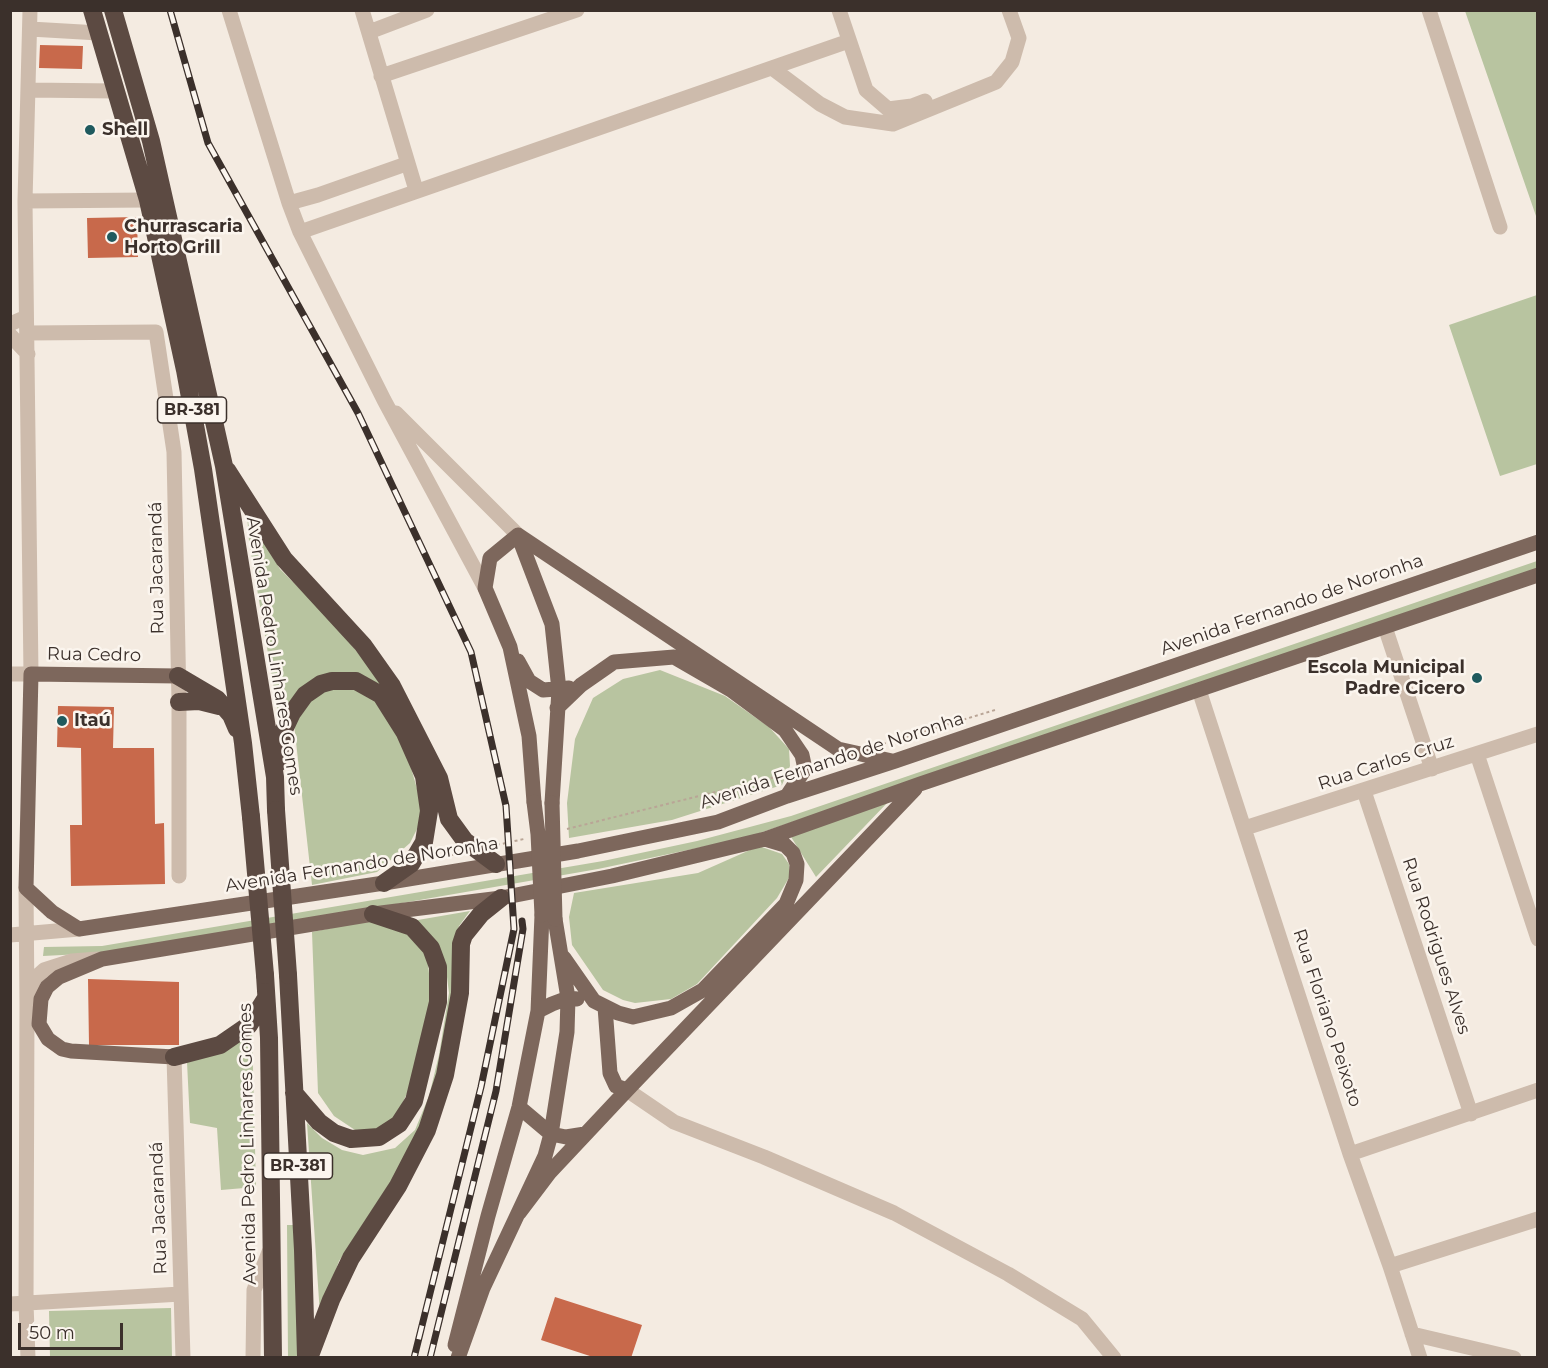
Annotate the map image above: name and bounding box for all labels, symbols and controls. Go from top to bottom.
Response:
place label: Shell [102,119,148,141]
marker: Shell [83,123,97,137]
place label: Churrascaria Horto Grill [124,216,243,258]
marker: Churrascaria Horto Grill [105,230,119,244]
road number: BR-381 [158,397,226,423]
street label: Rua Jacarandá [145,501,169,635]
street label: Avenida Pedro Linhares Gomes [241,515,307,797]
street label: Avenida Fernando de Noronha [1158,550,1426,660]
street label: Rua Cedro [47,643,141,667]
place label: Escola Municipal Padre Cicero [1307,657,1465,700]
marker: Escola Municipal Padre Cicero [1470,671,1484,685]
street label: Avenida Fernando de Noronha [697,708,967,814]
place label: Itaú [74,710,111,732]
marker: Itaú [55,714,69,728]
street label: Rua Carlos Cruz [1315,731,1457,795]
street label: Avenida Fernando de Noronha [224,833,500,897]
street label: Rua Rodrigues Alves [1397,855,1475,1037]
street label: Rua Floriano Peixoto [1288,926,1366,1110]
street label: Avenida Pedro Linhares Gomes [235,1003,261,1285]
street label: Rua Jacarandá [146,1141,172,1275]
road number: BR-381 [264,1153,332,1179]
scale bar [21,1311,126,1349]
text: 50 m [29,1322,75,1344]

